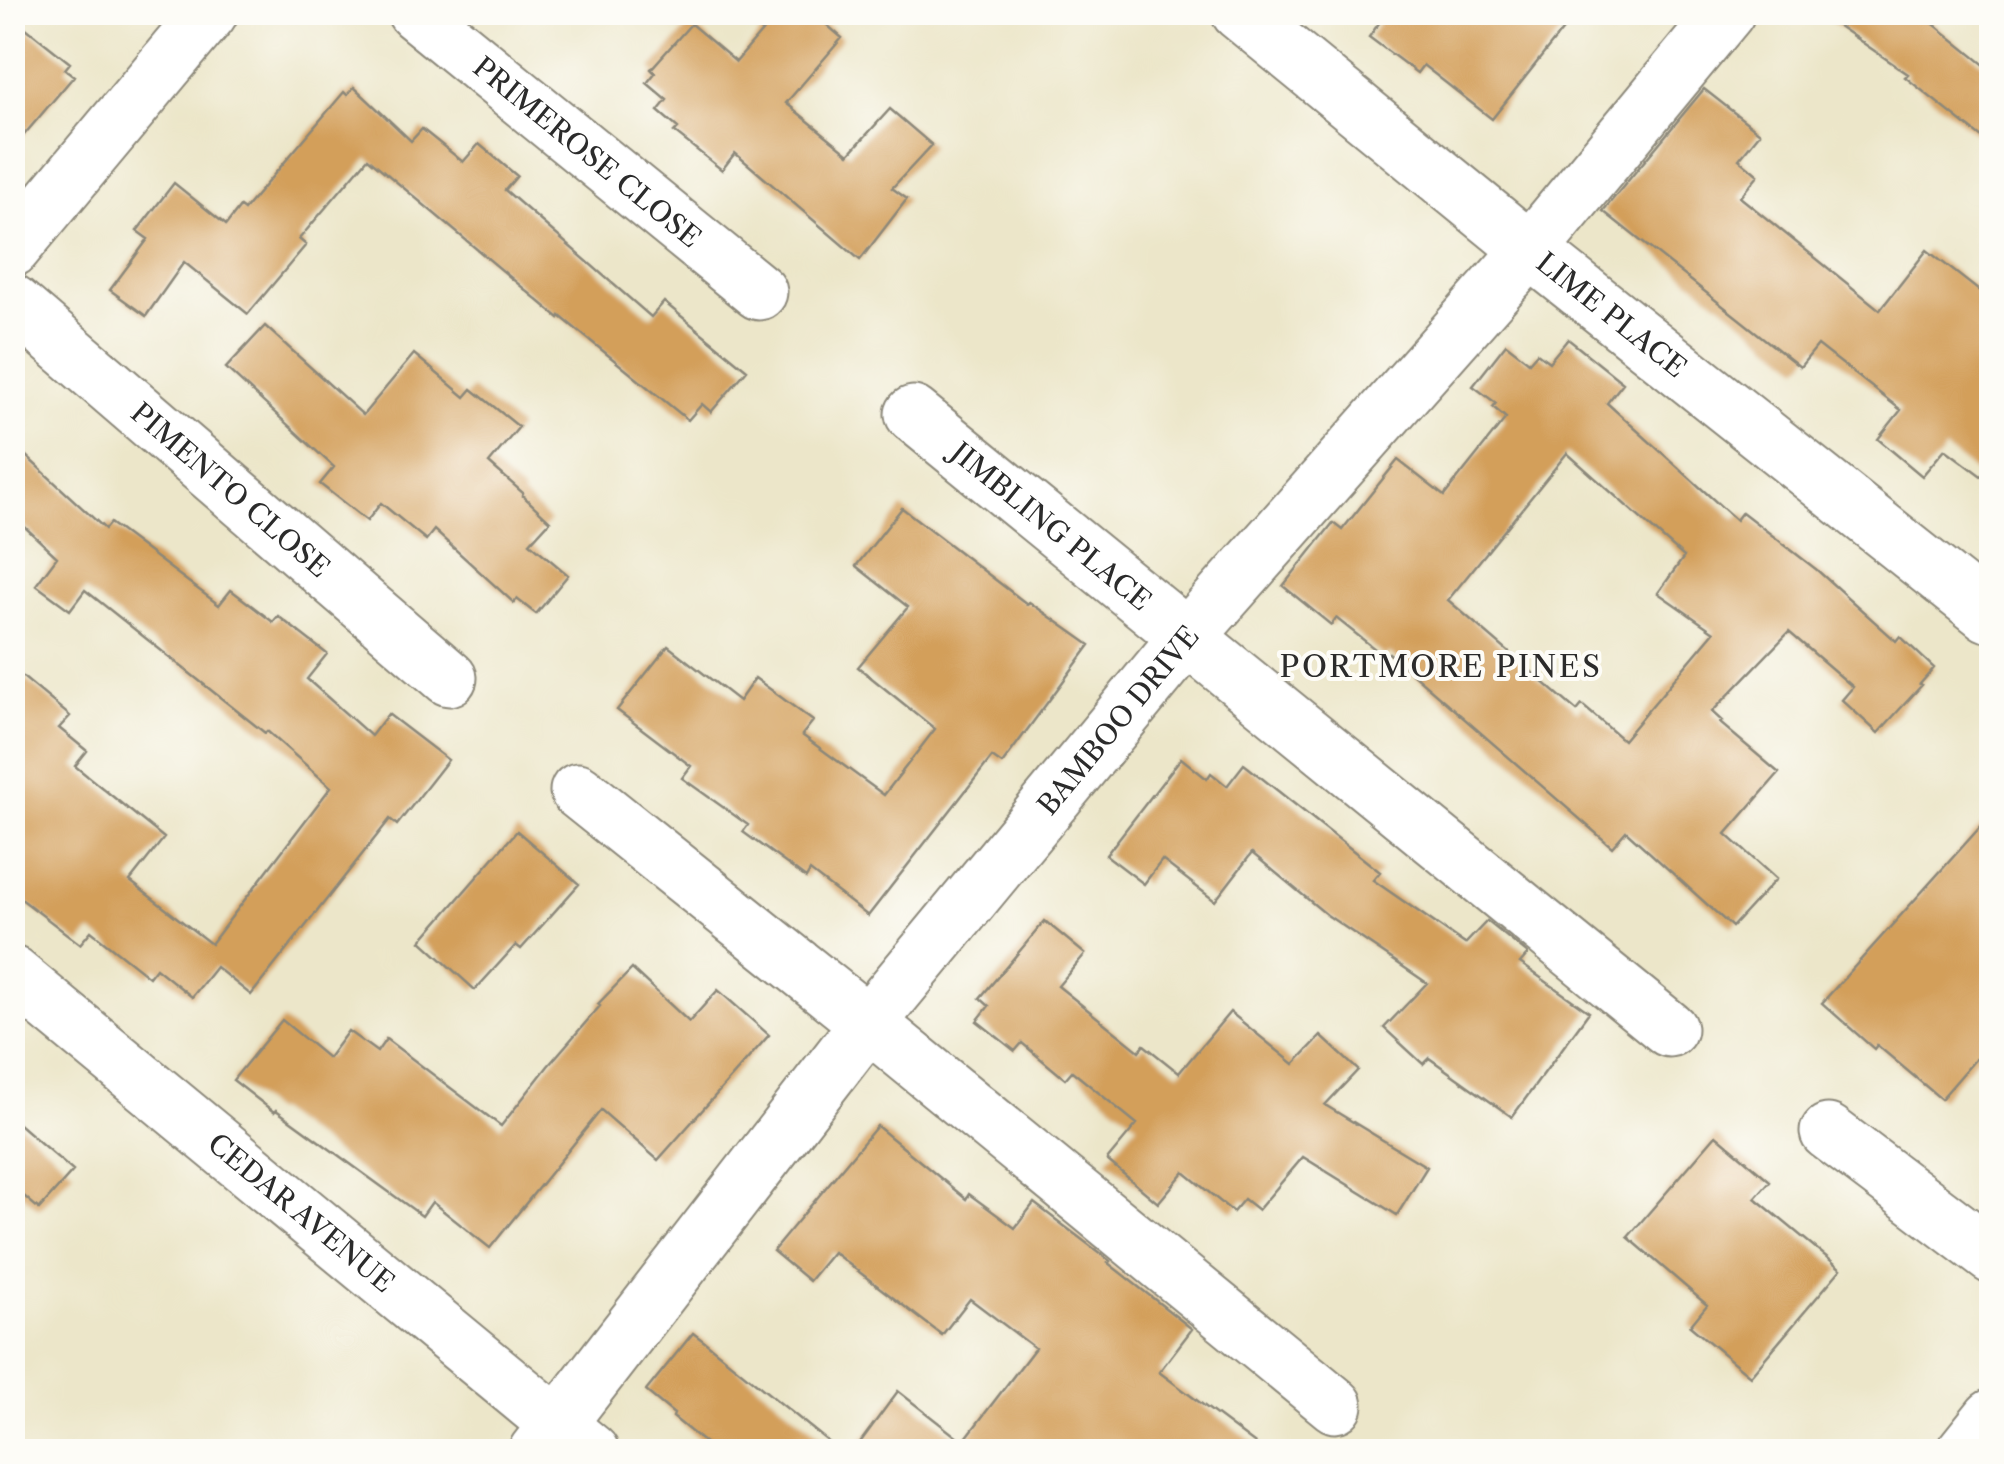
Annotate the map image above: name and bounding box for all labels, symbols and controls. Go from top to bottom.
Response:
street label: PRIMEROSE CLOSE [467,50,708,255]
street label: LIME PLACE [1530,245,1693,384]
street label: PIMENTO CLOSE [124,395,336,584]
street label: JIMBLING PLACE [941,432,1158,618]
street label: BAMBOO DRIVE [1030,619,1206,822]
district label: PORTMORE PINES [1280,648,1602,685]
street label: CEDAR AVENUE [201,1126,401,1299]

